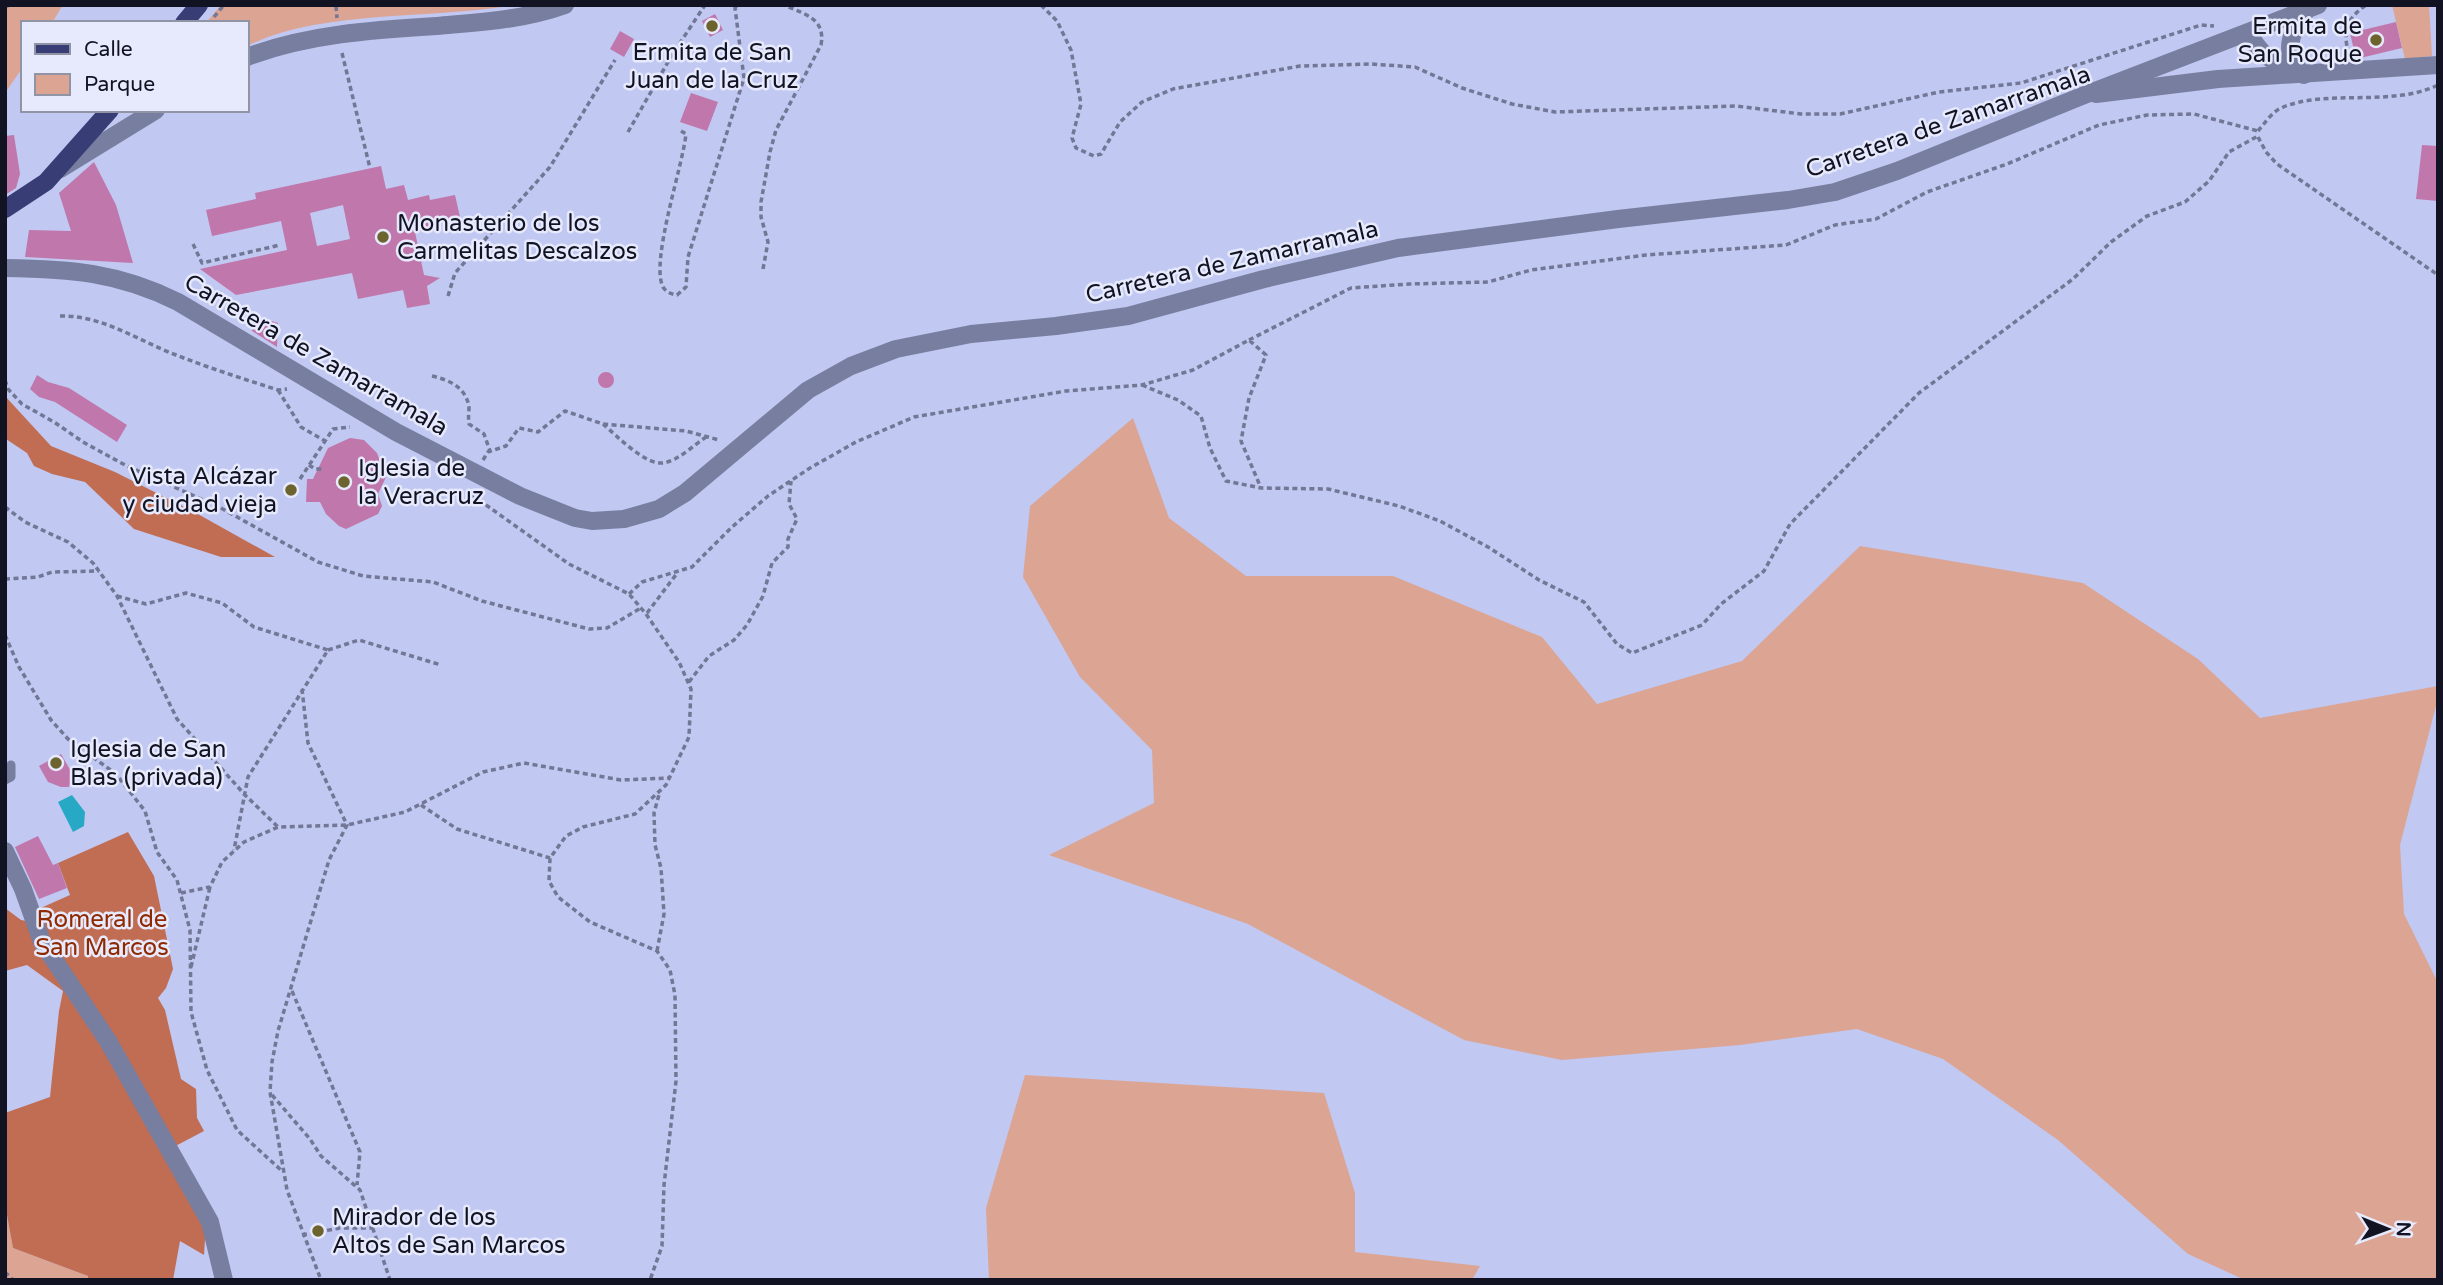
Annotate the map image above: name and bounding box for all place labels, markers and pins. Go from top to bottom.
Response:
place label: Ermita de San Roque [2238,12,2362,69]
marker: Ermita de San Juan de la Cruz [704,18,720,34]
marker: Ermita de San Roque [2368,32,2384,48]
place label: Ermita de San Juan de la Cruz [625,38,799,95]
place label: Monasterio de los Carmelitas Descalzos [397,209,637,266]
marker: Monasterio de los Carmelitas Descalzos [375,229,391,245]
place label: Iglesia de la Veracruz [358,454,484,511]
place label: Vista Alcázar y ciudad vieja [123,462,278,519]
marker: Iglesia de la Veracruz [336,474,352,490]
marker: Vista Alcázar y ciudad vieja [283,482,299,498]
place label: Iglesia de San Blas (privada) [70,735,226,792]
marker: Iglesia de San Blas (privada) [48,755,64,771]
place label: Mirador de los Altos de San Marcos [332,1203,566,1260]
marker: Mirador de los Altos de San Marcos [310,1223,326,1239]

